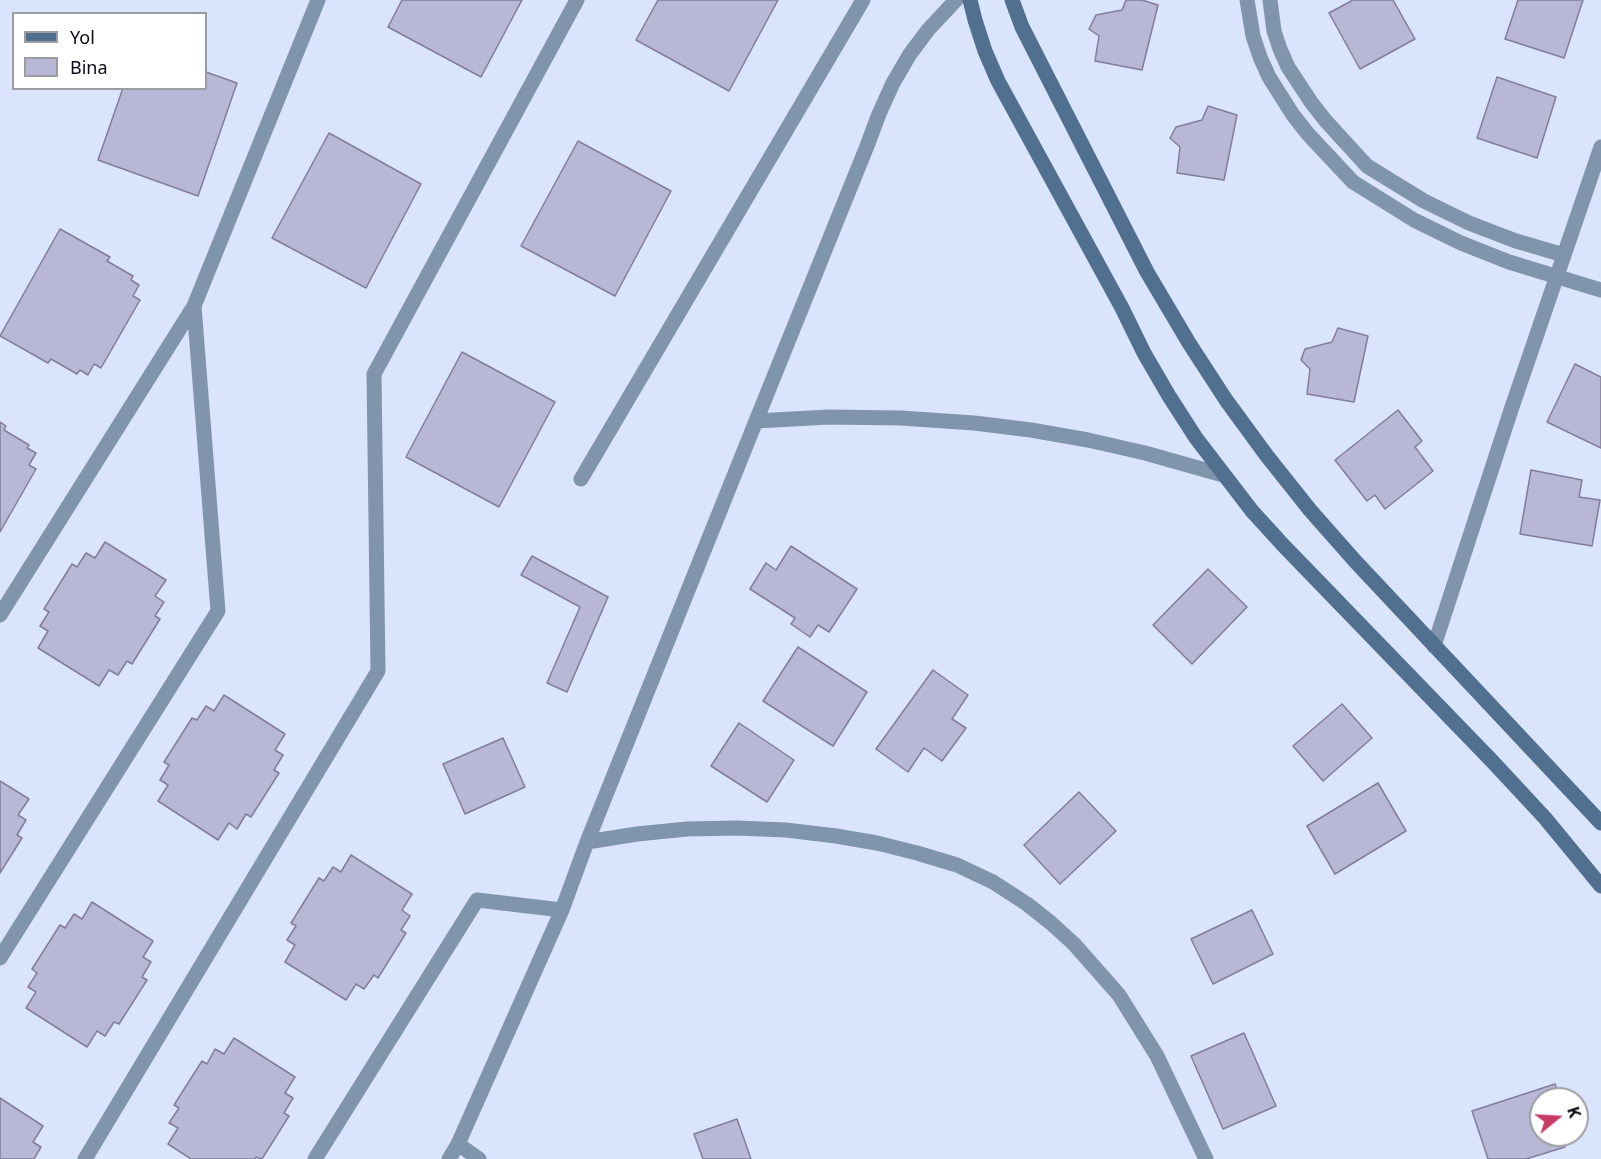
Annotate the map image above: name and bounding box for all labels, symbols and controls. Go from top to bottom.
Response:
legend [12,12,207,90]
text: Yol [70,25,95,49]
text: Bina [70,55,108,79]
north arrow [1529,1087,1589,1147]
text: K [1562,1104,1586,1121]

